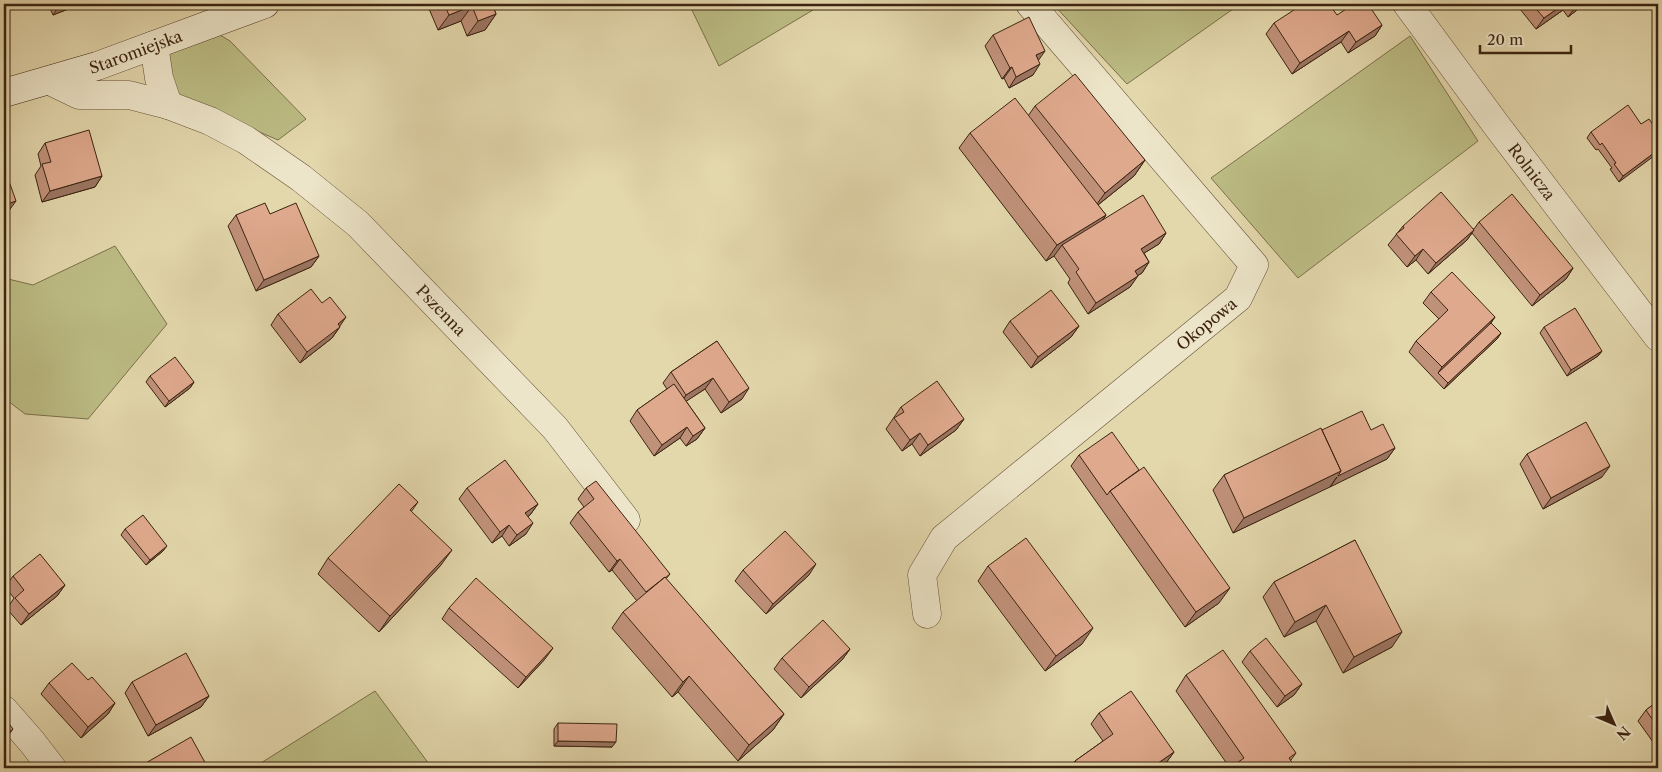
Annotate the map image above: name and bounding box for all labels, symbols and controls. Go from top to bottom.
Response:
scale bar [1480,22,1571,54]
street label: Staromiejska [87,25,185,78]
text: 20 m [1487,30,1523,49]
street label: Rolnicza [1504,139,1560,204]
street label: Pszenna [412,281,471,340]
street label: Okopowa [1172,293,1241,354]
north arrow [1590,700,1640,750]
text: N [1613,723,1634,744]

